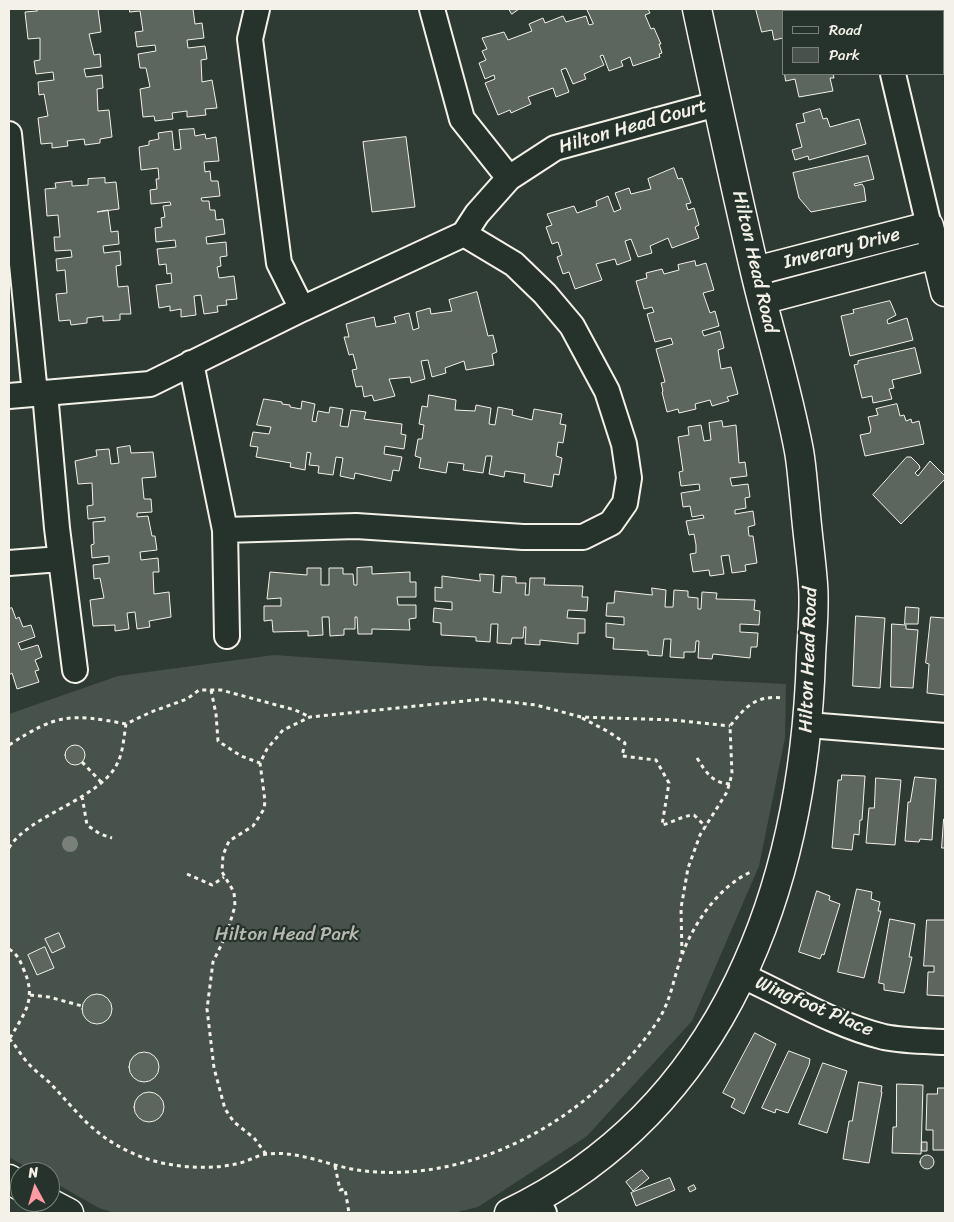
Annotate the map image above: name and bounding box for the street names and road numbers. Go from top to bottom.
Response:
street label: Hilton Head Court [556,95,710,159]
street label: Hilton Head Road [726,188,782,336]
street label: Inverary Drive [781,224,903,274]
street label: Hilton Head Road [795,587,823,733]
street label: Wingfoot Place [752,972,876,1042]

